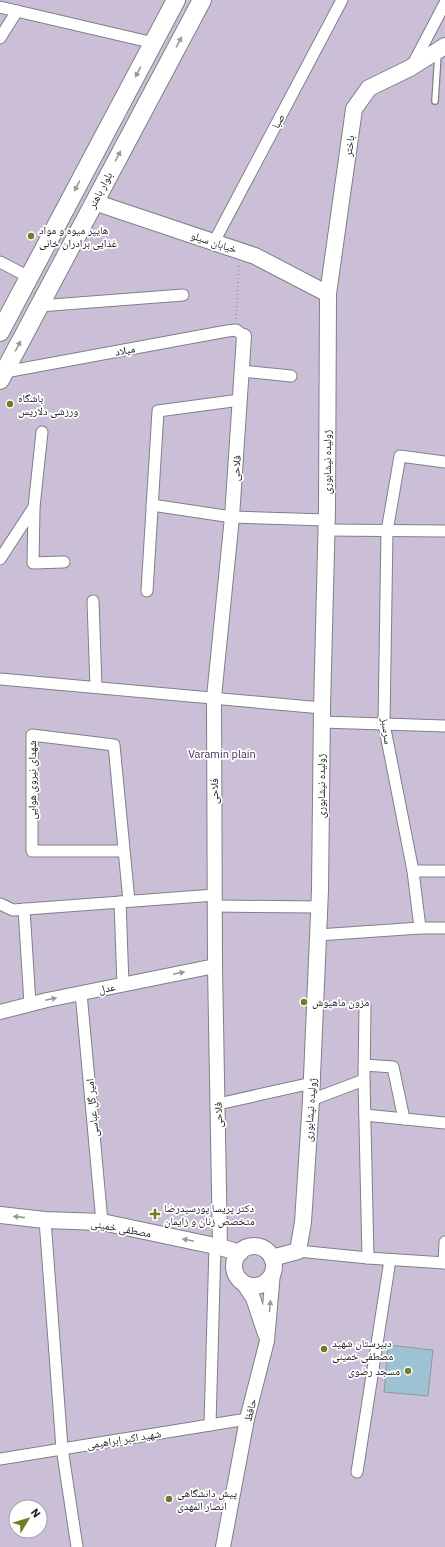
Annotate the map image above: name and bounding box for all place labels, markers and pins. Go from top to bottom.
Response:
place label: هایپر میوه و‌ مواد غذایی برادران خانی [39,223,118,250]
marker: هایپر میوه و‌ مواد غذایی برادران خانی [26,231,36,241]
place label: باشگاه ورزشی دلاریس [18,391,79,418]
marker: باشگاه ورزشی دلاریس [5,399,15,409]
place label: مزون ماهپوش [312,995,369,1009]
marker: مزون ماهپوش [299,997,309,1007]
place label: دکتر پریسا پورسیدرضا متخصص زنان و زایمان [164,1201,255,1228]
marker: دکتر پریسا پورسیدرضا متخصص زنان و زایمان [149,1208,161,1220]
place label: دبیرستان شهید مصطفی خمینی [332,1336,393,1363]
marker: دبیرستان شهید مصطفی خمینی [319,1344,329,1354]
place label: مسجد رضوی [348,1364,400,1378]
marker: مسجد رضوی [403,1366,413,1376]
place label: پیش دانشگاهی انصار المهدی [177,1486,237,1513]
marker: پیش دانشگاهی انصار المهدی [164,1494,174,1504]

